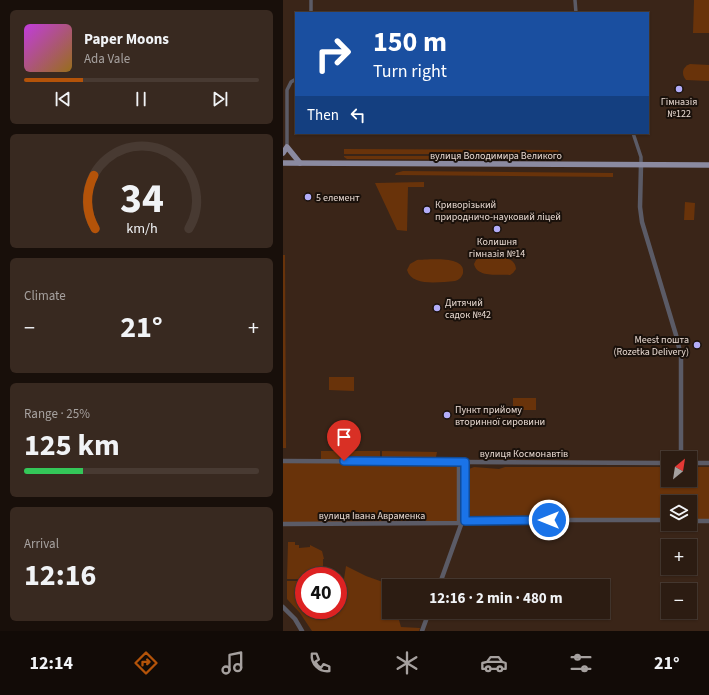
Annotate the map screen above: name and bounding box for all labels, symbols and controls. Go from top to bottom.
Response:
text: 150 m [373,22,447,62]
icon: right [307,28,359,80]
text: Paper Moons [84,29,169,50]
text: Ada Vale [84,50,130,68]
text: Turn right [373,59,447,84]
marker: Гімназія №122 [674,84,684,94]
icon: previous [52,88,74,110]
icon: pause [130,88,152,110]
icon: next [209,88,231,110]
place label: Гімназія №122 [661,95,697,121]
icon: left [347,104,369,126]
text: Then [307,105,339,126]
street label: вулиця Володимира Великого [430,149,562,163]
text: 34 [120,169,163,229]
place label: 5 елемент [316,191,360,205]
marker: 5 елемент [303,192,313,202]
place label: Криворізький природничо-науковий ліцей [435,198,561,224]
marker: Криворізький природничо-науковий ліцей [422,205,432,215]
text: km/h [126,218,157,239]
marker: Колишня гімназія №14 [492,224,502,234]
place label: Колишня гімназія №14 [469,235,525,261]
text: Climate [24,287,66,305]
place label: Дитячий садок №42 [445,296,491,322]
marker: Дитячий садок №42 [432,303,442,313]
text: 21° [120,306,163,349]
text: − [24,312,35,344]
text: + [248,312,259,344]
place label: Meest пошта (Rozetka Delivery) [614,333,689,359]
marker: Meest пошта (Rozetka Delivery) [692,340,702,350]
place label: Пункт прийому вторинної сировини [455,403,545,429]
text: Range · 25% [24,405,90,423]
marker: Пункт прийому вторинної сировини [442,410,452,420]
pin [327,420,361,461]
text: 125 km [24,424,120,467]
icon: arrive [333,426,355,448]
street label: вулиця Космонавтів [480,447,568,461]
north arrow [661,451,697,487]
map controls [661,451,697,619]
button: layers [661,495,697,531]
position arrow [528,499,570,541]
street label: вулиця Івана Авраменка [319,509,425,523]
text: Arrival [24,535,59,553]
button: + [661,539,697,575]
text: 12:16 [24,554,96,597]
speed limit sign: 40 [295,567,347,619]
button: − [661,583,697,619]
text: 12:16 · 2 min · 480 m [429,588,563,609]
icon: directions [132,649,160,677]
icon: music [219,649,247,677]
icon: phone [306,649,334,677]
icon: climate [393,649,421,677]
icon: car [480,649,508,677]
icon: filters [567,649,595,677]
text: 12:14 [30,651,73,676]
text: 21° [654,651,680,676]

